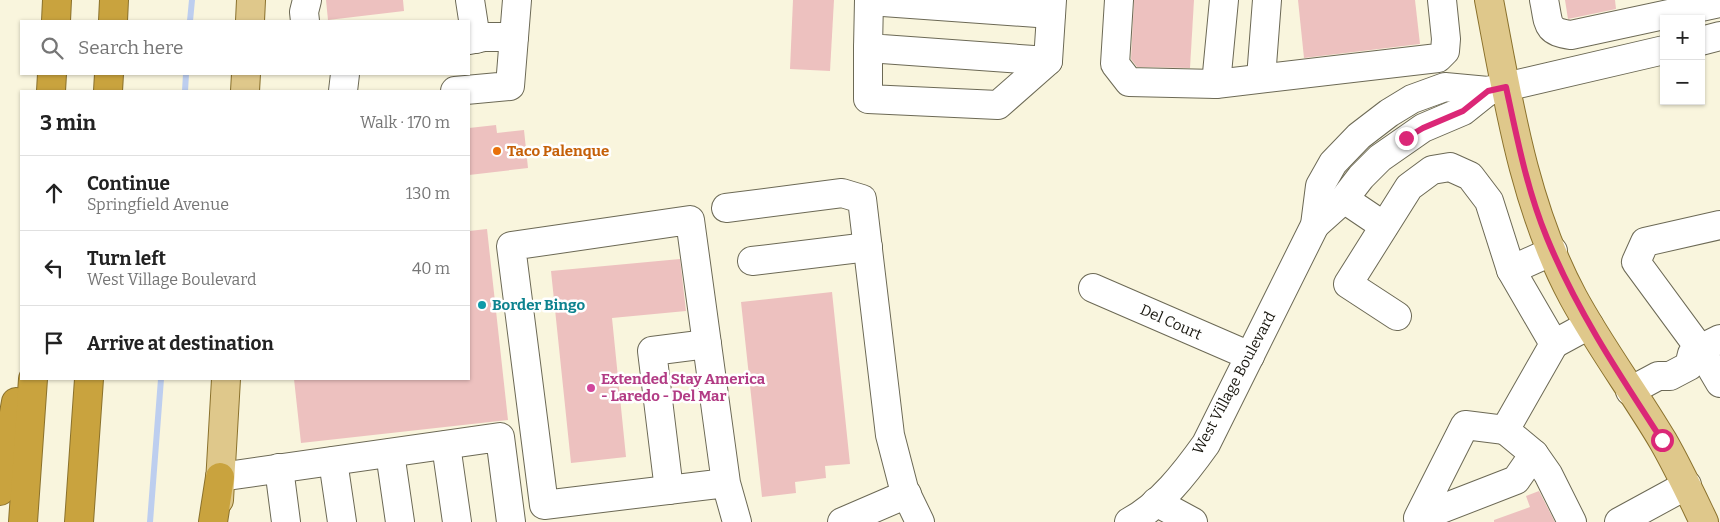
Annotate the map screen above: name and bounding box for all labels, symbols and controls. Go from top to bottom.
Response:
map controls [1660,15,1705,105]
button: + [1660,15,1705,60]
search box [20,20,470,75]
icon: search [38,34,66,62]
text: Search here [78,36,183,59]
button: − [1660,60,1705,105]
text: 3 min [40,110,96,136]
text: Walk · 170 m [360,113,450,132]
route end [1395,127,1418,150]
place label: Taco Palenque [507,142,609,160]
marker: Taco Palenque [491,145,503,157]
text: Continue [87,172,170,195]
icon: ahead [40,179,68,207]
text: 130 m [406,184,450,203]
text: Springfield Avenue [87,195,229,214]
text: Turn left [87,247,166,270]
icon: left [40,254,68,282]
text: 40 m [412,259,450,278]
text: West Village Boulevard [87,270,257,289]
place label: Border Bingo [492,296,585,314]
marker: Border Bingo [476,299,488,311]
street label: Del Court [1137,300,1205,344]
street label: West Village Boulevard [1189,309,1279,457]
icon: arrive [40,329,68,357]
text: Arrive at destination [87,332,274,355]
place label: Extended Stay America - Laredo - Del Mar [601,370,766,405]
marker: Extended Stay America - Laredo - Del Mar [585,382,597,394]
route start [1651,429,1674,452]

